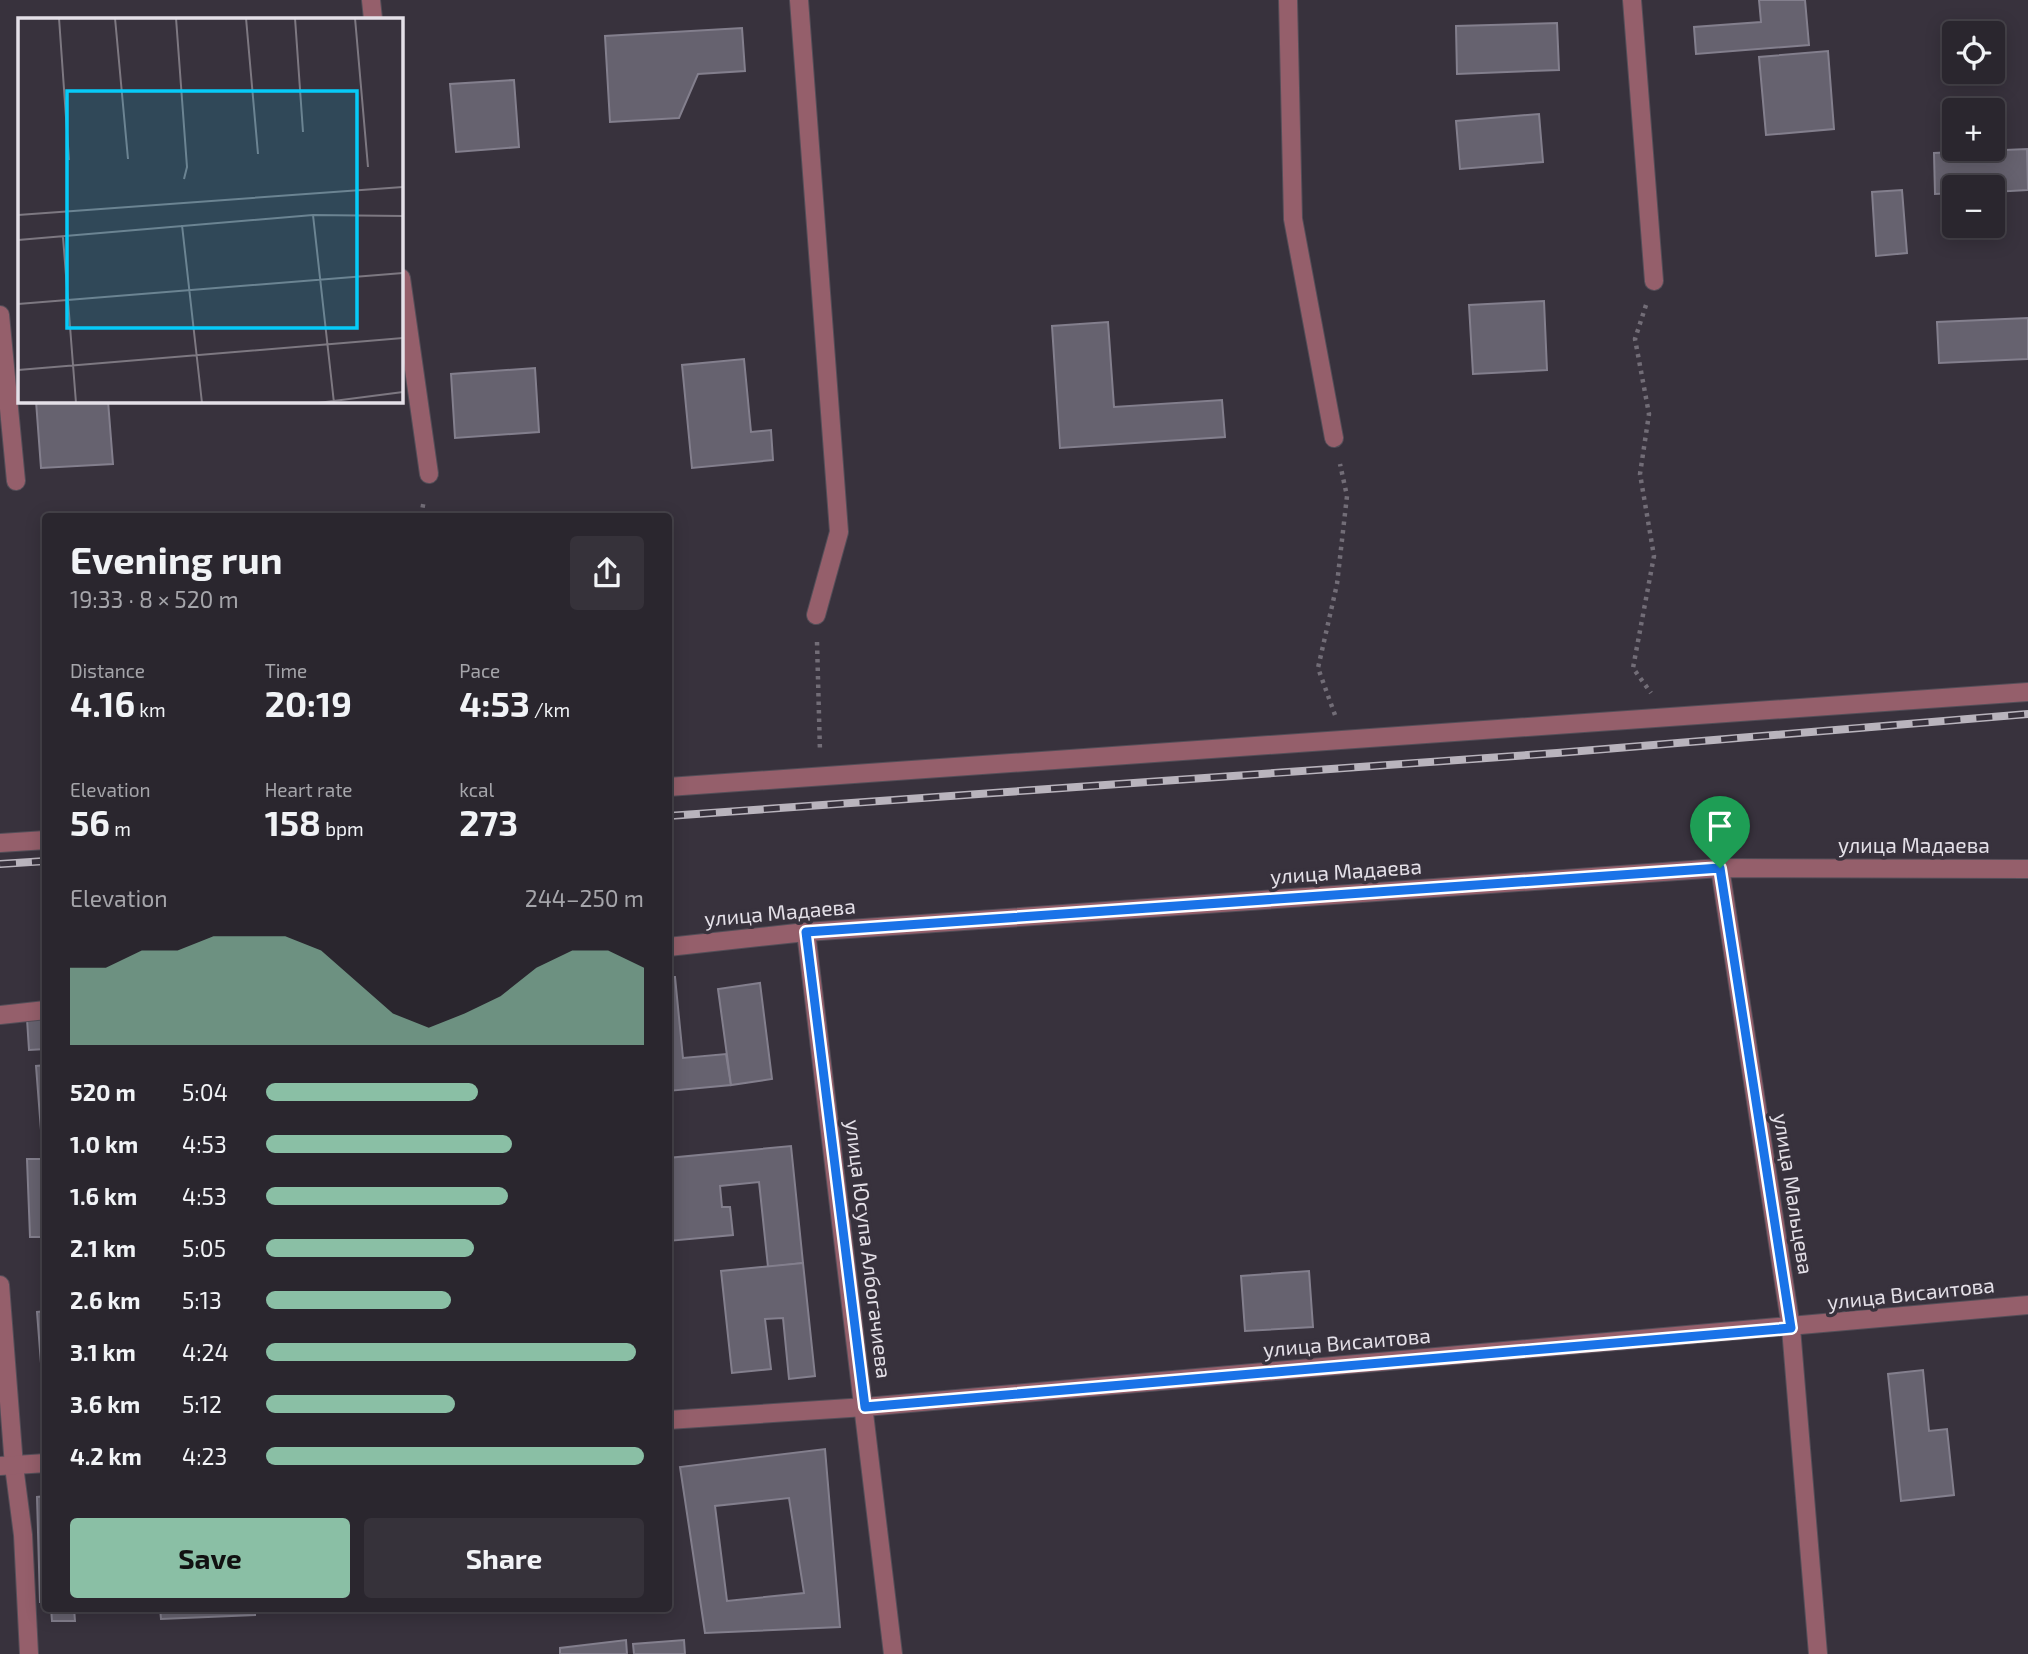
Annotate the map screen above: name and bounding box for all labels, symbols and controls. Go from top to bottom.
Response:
inset map [18,18,402,402]
map controls [1942,21,2005,238]
button: locate [1942,21,2005,84]
button: + [1942,98,2005,161]
button: − [1942,175,2005,238]
text: Evening run [70,536,283,582]
button: share [570,536,644,610]
text: 19:33 · 8 × 520 m [70,585,239,613]
text: Distance [70,659,145,682]
text: Time [265,659,307,682]
text: Pace [459,659,500,682]
text: 4.16 [70,682,135,724]
text: 20:19 [265,682,352,724]
text: 4:53 [459,682,530,724]
text: km [135,698,166,721]
text: /km [530,698,570,721]
text: Elevation [70,778,151,801]
text: Heart rate [265,778,353,801]
text: kcal [459,778,494,801]
pin [1690,796,1750,868]
text: 56 [70,801,110,843]
text: 158 [265,801,321,843]
text: 273 [459,801,518,843]
icon: arrive [1701,807,1739,845]
text: m [110,817,131,840]
text: bpm [321,817,364,840]
street label: улица Мадаева [1838,832,1990,858]
street label: улица Мадаева [1269,853,1423,889]
text: Elevation [70,884,168,912]
text: 244–250 m [525,884,644,912]
street label: улица Мадаева [703,892,857,932]
text: 520 m [70,1078,136,1106]
text: 5:04 [182,1078,228,1106]
street label: улица Мальцева [1768,1111,1820,1276]
street label: улица Юсупа Албогачиева [840,1118,898,1380]
text: 1.0 km [70,1130,138,1158]
text: 4:53 [182,1130,227,1158]
text: 1.6 km [70,1182,137,1210]
text: 4:53 [182,1182,227,1210]
text: 2.1 km [70,1234,136,1262]
text: 5:05 [182,1234,226,1262]
street label: улица Висаитова [1826,1271,1996,1315]
text: 2.6 km [70,1286,141,1314]
text: 5:13 [182,1286,222,1314]
street label: улица Висаитова [1262,1322,1432,1362]
text: 3.1 km [70,1338,136,1366]
text: 4:24 [182,1338,229,1366]
text: 3.6 km [70,1390,140,1418]
text: 5:12 [182,1390,222,1418]
text: 4.2 km [70,1442,142,1470]
text: 4:23 [182,1442,227,1470]
button: Save [70,1518,350,1598]
button: Share [364,1518,644,1598]

